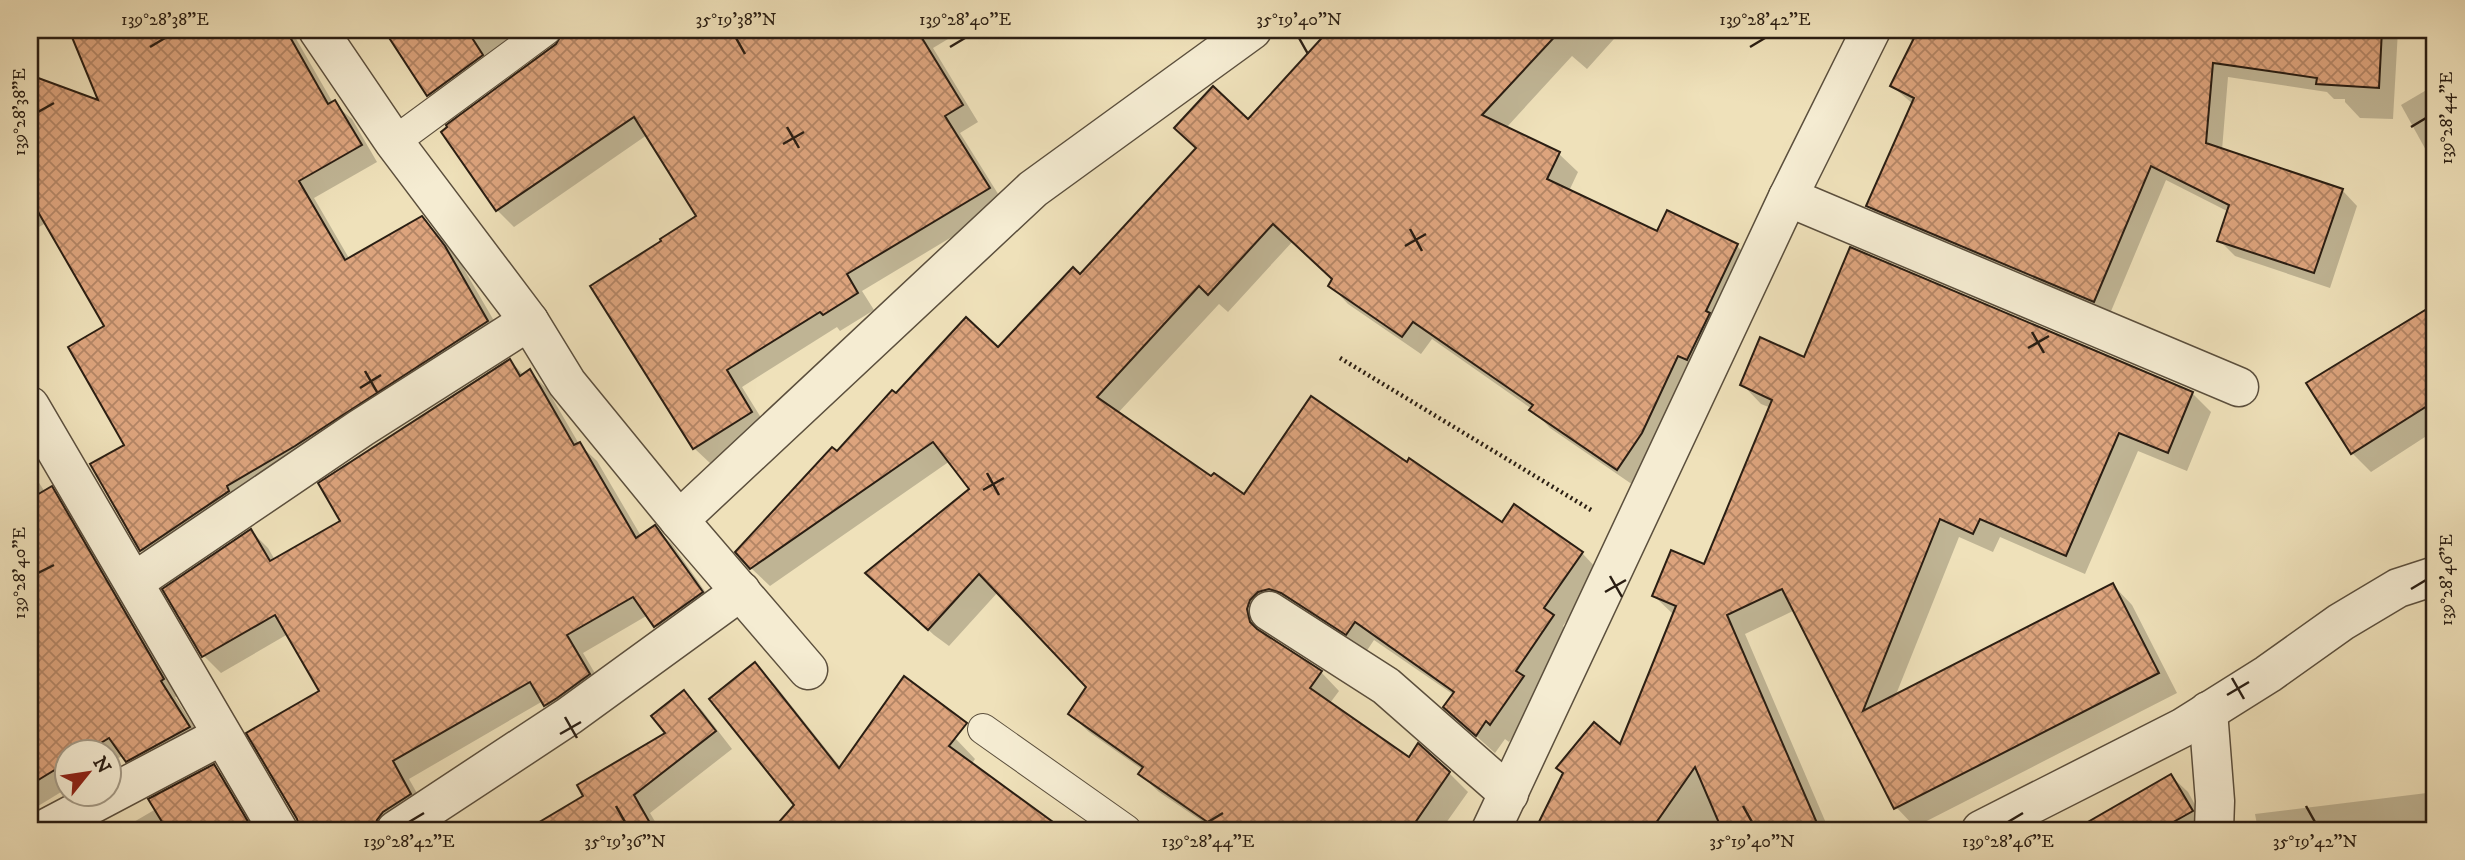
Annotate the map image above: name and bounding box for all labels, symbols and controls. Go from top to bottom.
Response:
text: 139°28'38"E [121,9,209,31]
text: 35°19'38"N [696,9,777,31]
text: 139°28'40"E [919,9,1011,31]
text: 35°19'40"N [1256,9,1342,31]
text: 139°28'42"E [1719,9,1811,31]
text: 139°28'38"E [9,68,31,156]
text: 139°28'44"E [2436,71,2458,164]
text: 139°28'40"E [9,527,31,619]
text: 139°28'46"E [2436,534,2458,626]
north arrow [52,738,122,808]
text: N [88,753,115,778]
text: 139°28'42"E [363,831,455,853]
text: 35°19'36"N [584,831,666,853]
text: 139°28'44"E [1162,831,1255,853]
text: 35°19'40"N [1709,831,1795,853]
text: 139°28'46"E [1962,831,2054,853]
text: 35°19'42"N [2273,831,2357,853]

